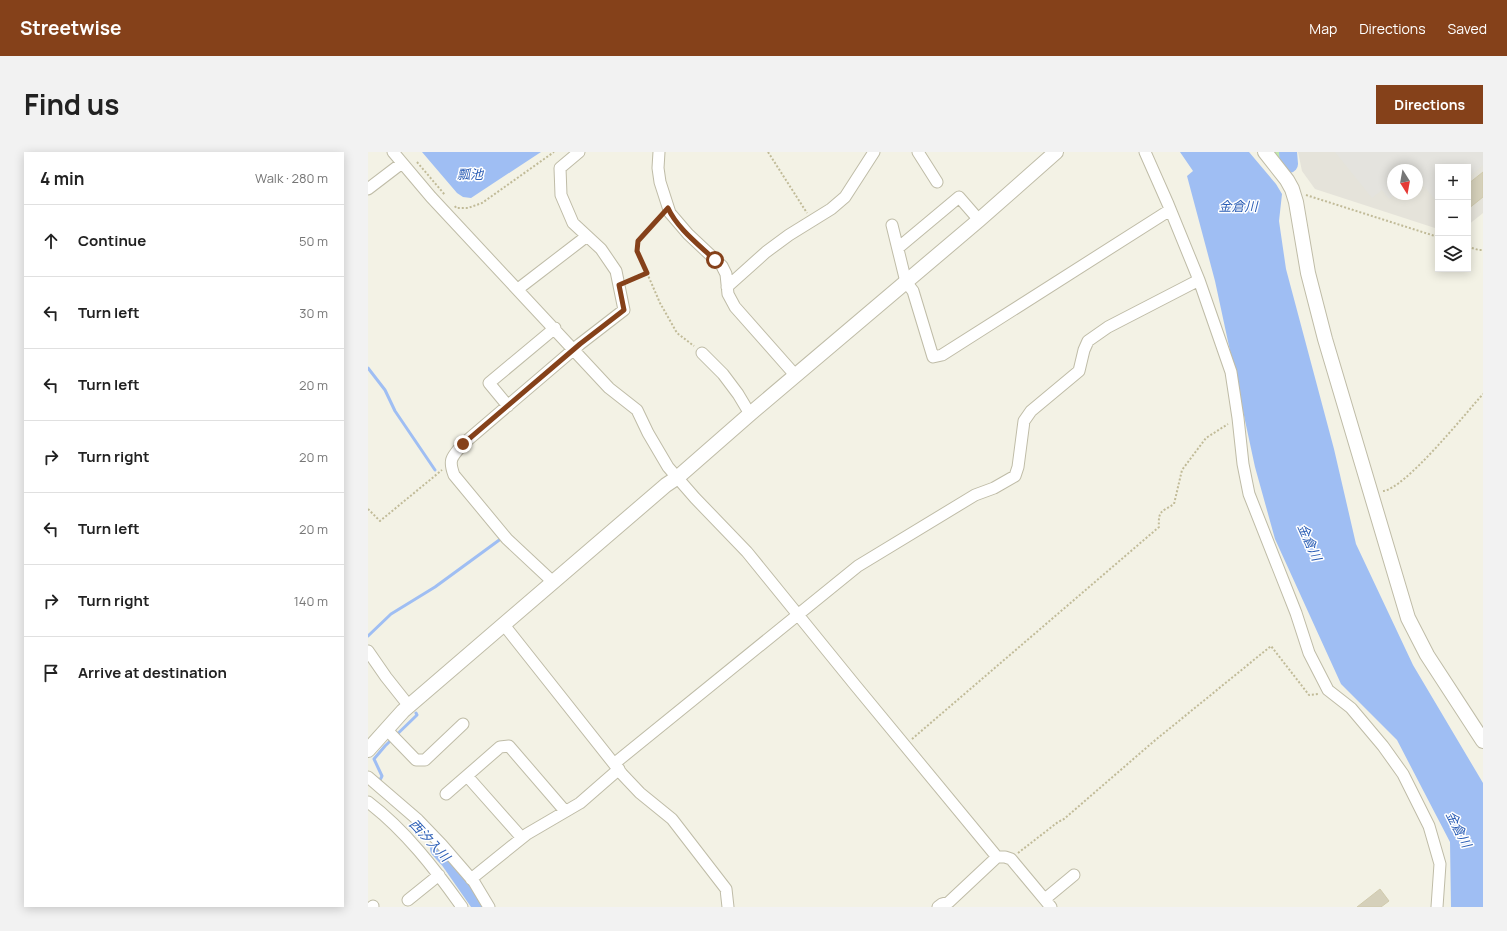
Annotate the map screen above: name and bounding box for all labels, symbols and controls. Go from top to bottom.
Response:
text: Streetwise [20,15,122,41]
text: Map [1309,19,1337,38]
text: Directions [1359,19,1426,38]
text: Saved [1448,19,1487,38]
text: Find us [24,85,119,123]
button: Directions [1376,85,1483,124]
north arrow [1387,164,1423,200]
map controls [1435,164,1471,272]
button: + [1435,164,1471,200]
water label: 瓢池 [457,165,485,183]
text: 4 min [40,167,84,190]
text: Walk · 280 m [255,169,328,187]
water label: 金倉川 [1218,197,1259,215]
button: − [1435,200,1471,236]
icon: ahead [40,230,62,252]
text: Continue [78,230,146,251]
text: 50 m [299,232,328,250]
button: layers [1435,236,1471,272]
route start [706,251,724,269]
icon: left [40,302,62,324]
text: Turn left [78,302,140,323]
text: 30 m [299,304,328,322]
icon: left [40,374,62,396]
text: Turn left [78,374,140,395]
text: 20 m [299,376,328,394]
route end [454,435,472,453]
icon: right [40,446,62,468]
text: Turn right [78,446,149,467]
text: 20 m [299,448,328,466]
icon: left [40,518,62,540]
text: Turn left [78,518,140,539]
text: 20 m [299,520,328,538]
water label: 金倉川 [1294,521,1327,565]
icon: right [40,590,62,612]
text: Turn right [78,590,149,611]
text: 140 m [294,592,328,610]
icon: arrive [40,662,62,684]
text: Arrive at destination [78,662,227,683]
water label: 金倉川 [1442,808,1477,852]
water label: 西汐入川 [406,815,456,867]

